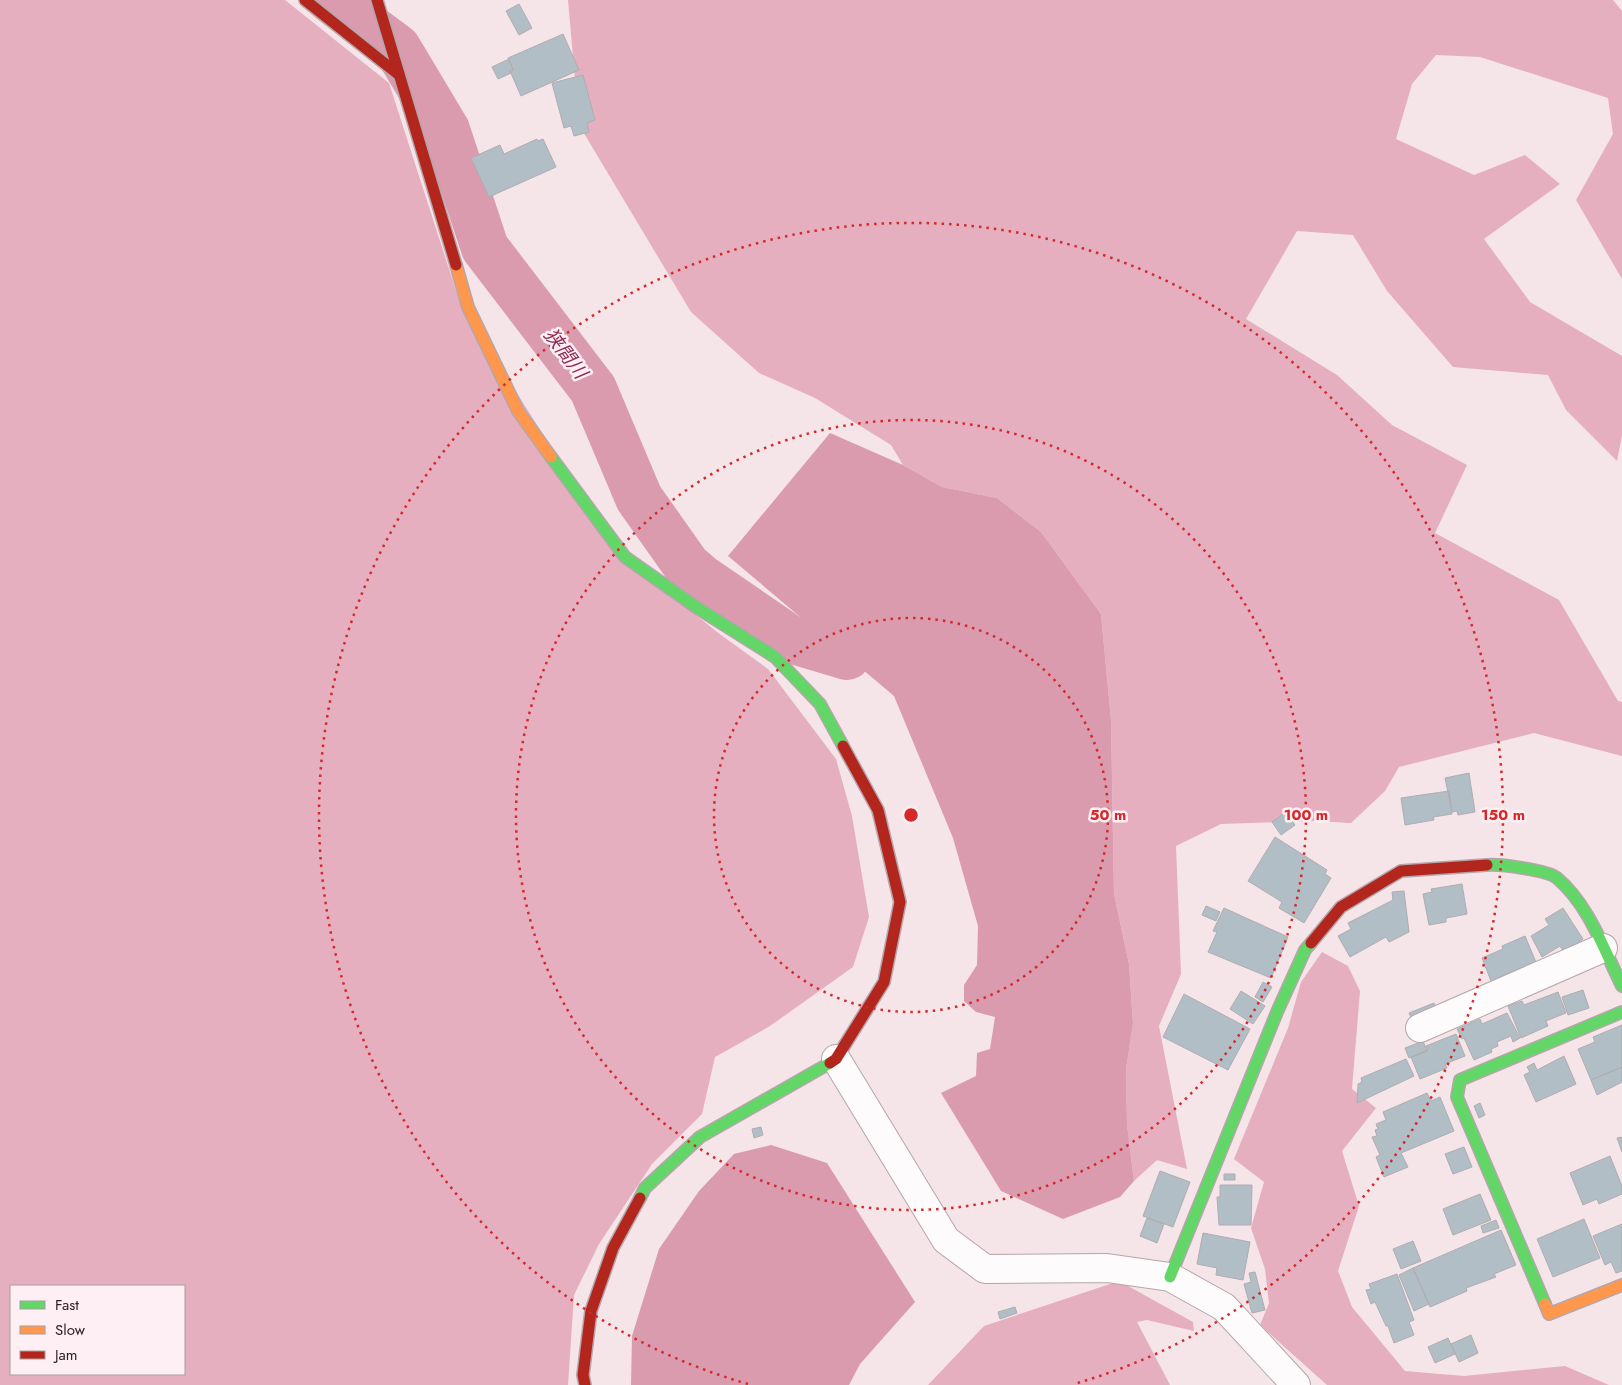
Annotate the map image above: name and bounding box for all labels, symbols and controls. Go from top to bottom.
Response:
water label: 狭間川 [538,322,595,386]
text: 50 m [1090,804,1126,826]
text: 100 m [1284,804,1328,826]
text: 150 m [1481,804,1525,826]
centre of rings [902,806,920,824]
legend [10,1285,185,1375]
text: Fast [55,1294,79,1316]
text: Slow [55,1319,86,1341]
text: Jam [53,1344,78,1366]

